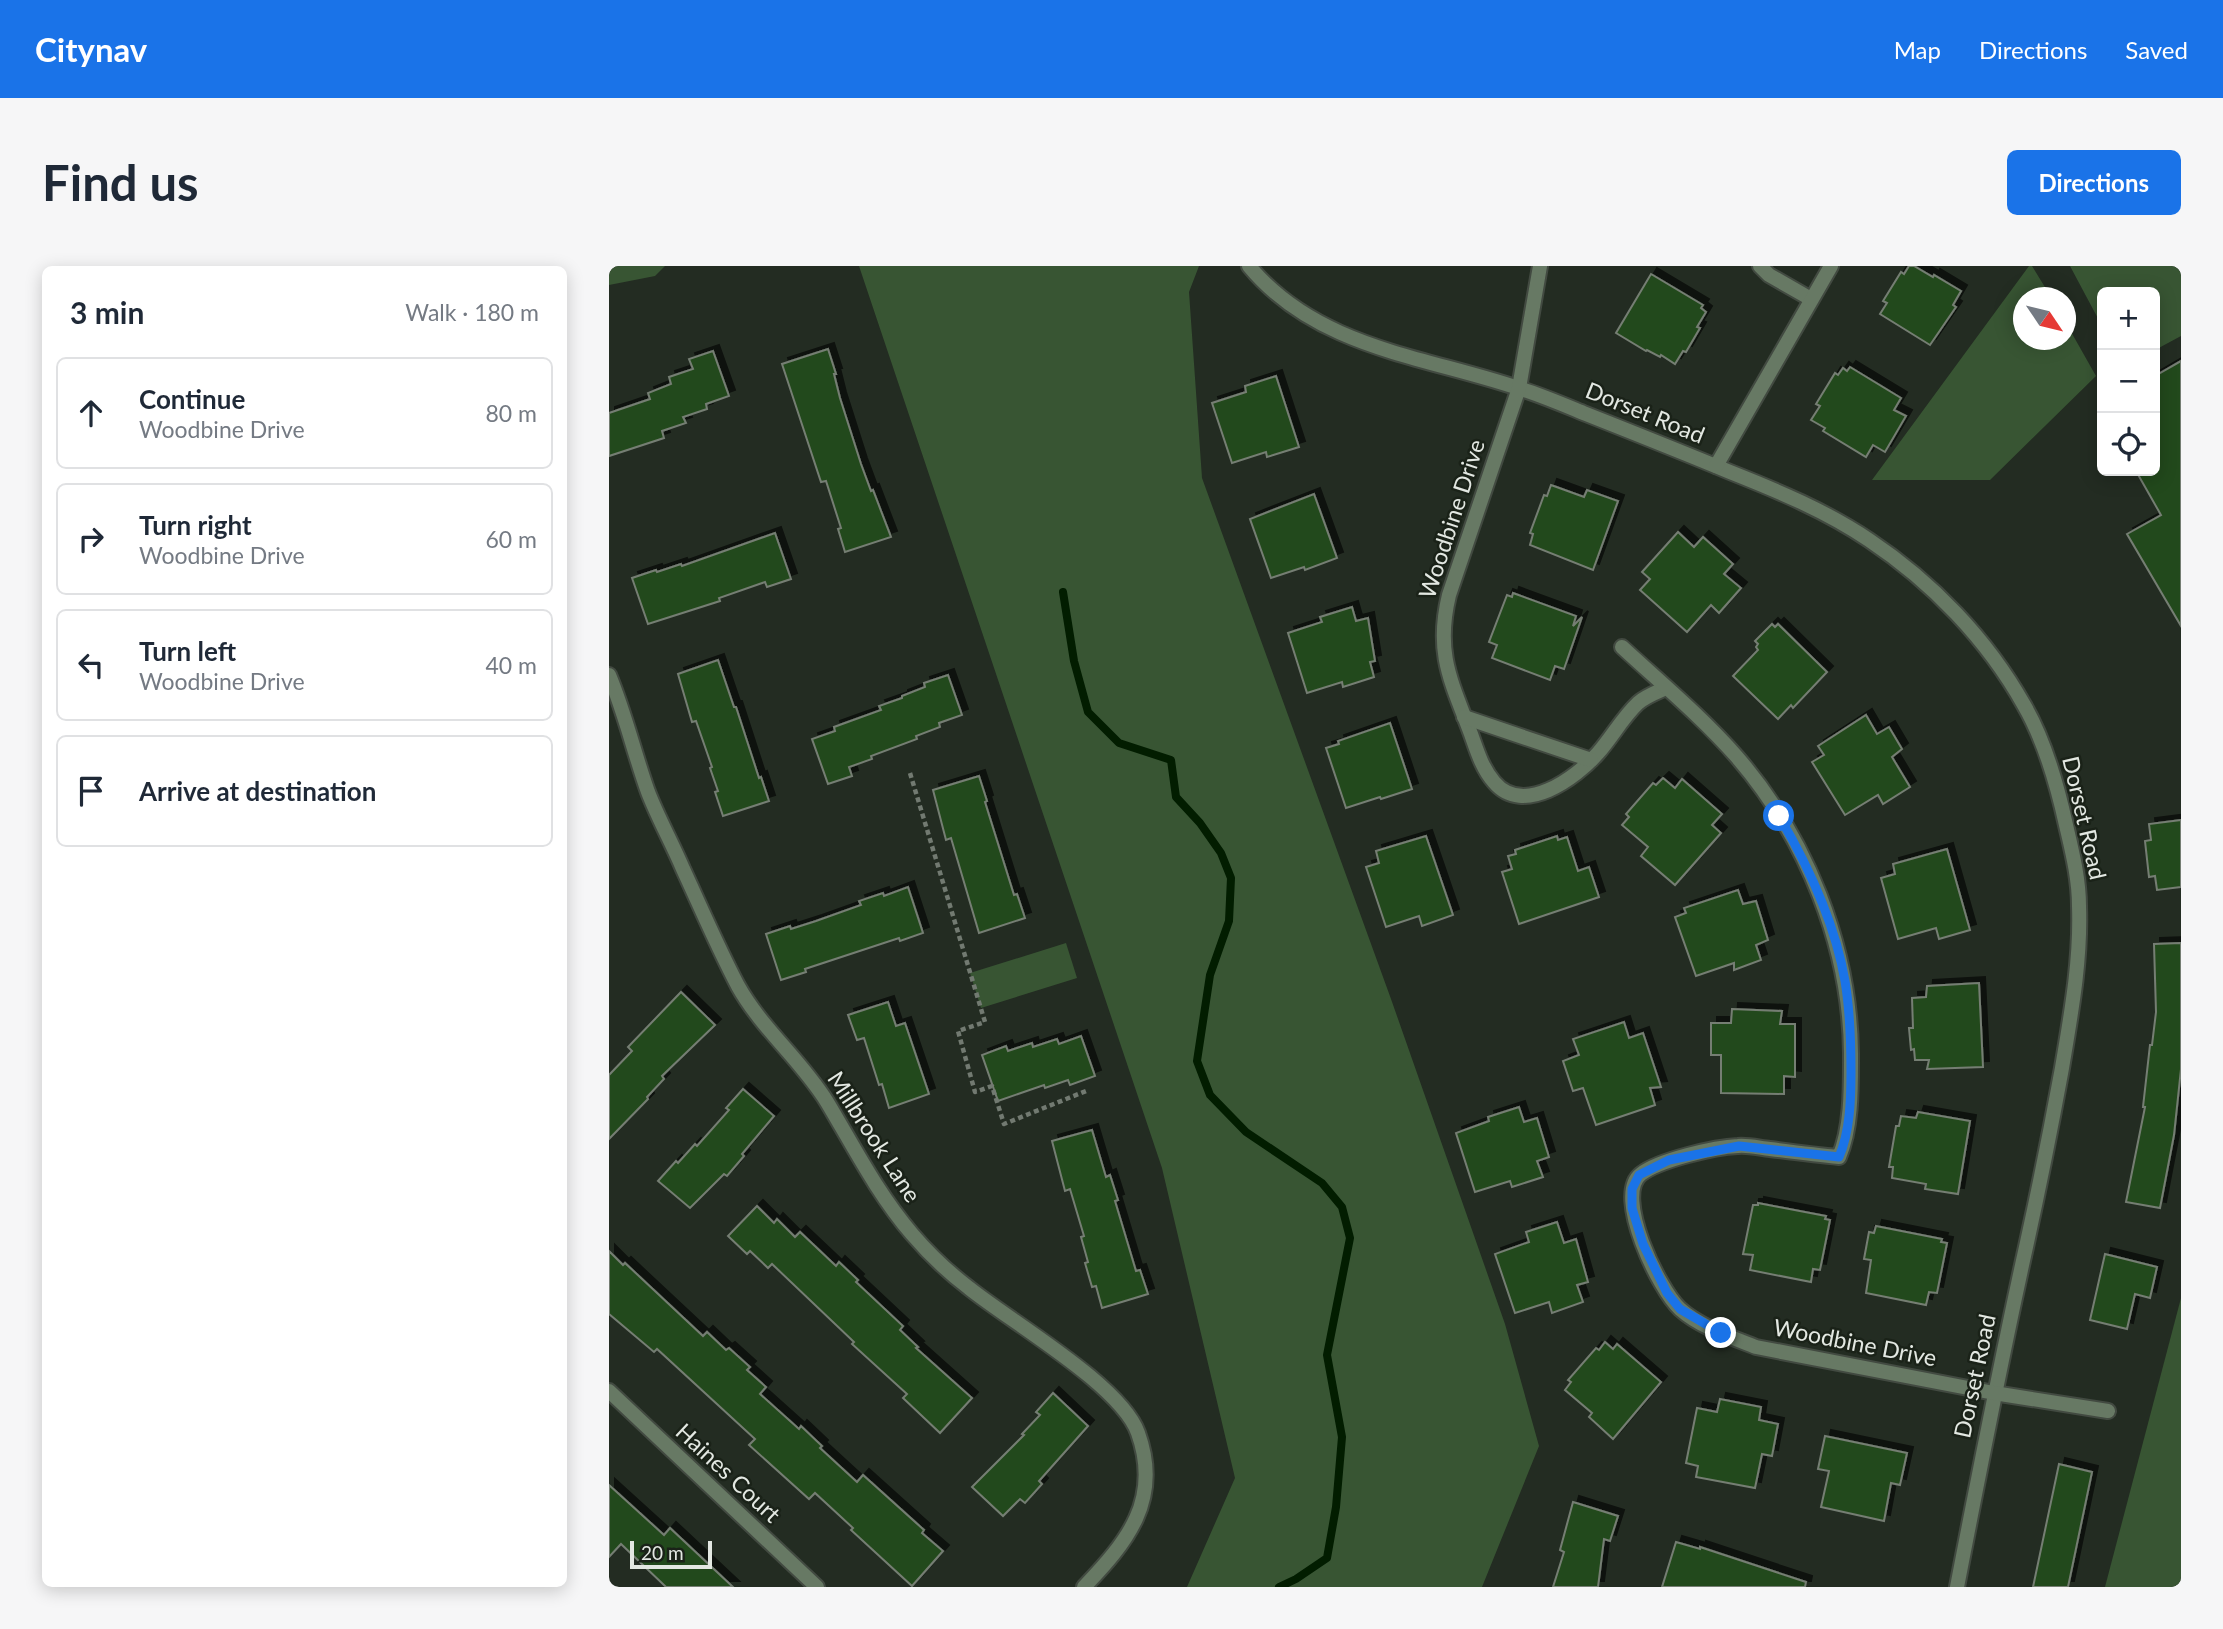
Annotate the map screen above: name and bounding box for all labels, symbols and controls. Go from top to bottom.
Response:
text: Citynav [35,29,147,69]
text: Map [1894,35,1941,64]
text: Directions [1979,35,2087,64]
text: Saved [2125,35,2188,64]
button: Directions [2007,150,2181,215]
text: Find us [42,153,199,211]
north arrow [2013,287,2076,350]
map controls [2097,287,2160,476]
button: + [2097,287,2160,350]
text: 3 min [70,294,144,330]
text: Walk · 180 m [405,298,539,326]
button: − [2097,350,2160,413]
street label: Dorset Road [1582,376,1709,449]
text: Continue [139,383,245,415]
icon: ahead [72,394,110,432]
text: 80 m [486,399,537,427]
button: locate [2097,413,2160,476]
text: Woodbine Drive [139,415,305,443]
street label: Woodbine Drive [1412,436,1490,602]
text: Turn right [139,509,252,541]
icon: right [72,520,110,558]
text: 60 m [486,525,537,553]
text: Woodbine Drive [139,541,305,569]
text: Turn left [139,635,236,667]
icon: left [72,646,110,684]
text: 40 m [486,651,537,679]
text: Woodbine Drive [139,667,305,695]
street label: Dorset Road [2057,753,2113,882]
icon: arrive [72,772,110,810]
text: Arrive at destination [139,775,376,807]
route start [1763,800,1794,831]
street label: Millbrook Lane [822,1066,927,1207]
street label: Dorset Road [1947,1311,2001,1440]
street label: Woodbine Drive [1771,1312,1939,1372]
route end [1705,1317,1736,1348]
street label: Haines Court [671,1417,787,1528]
scale bar [630,1538,712,1570]
text: 20 m [641,1541,684,1564]

